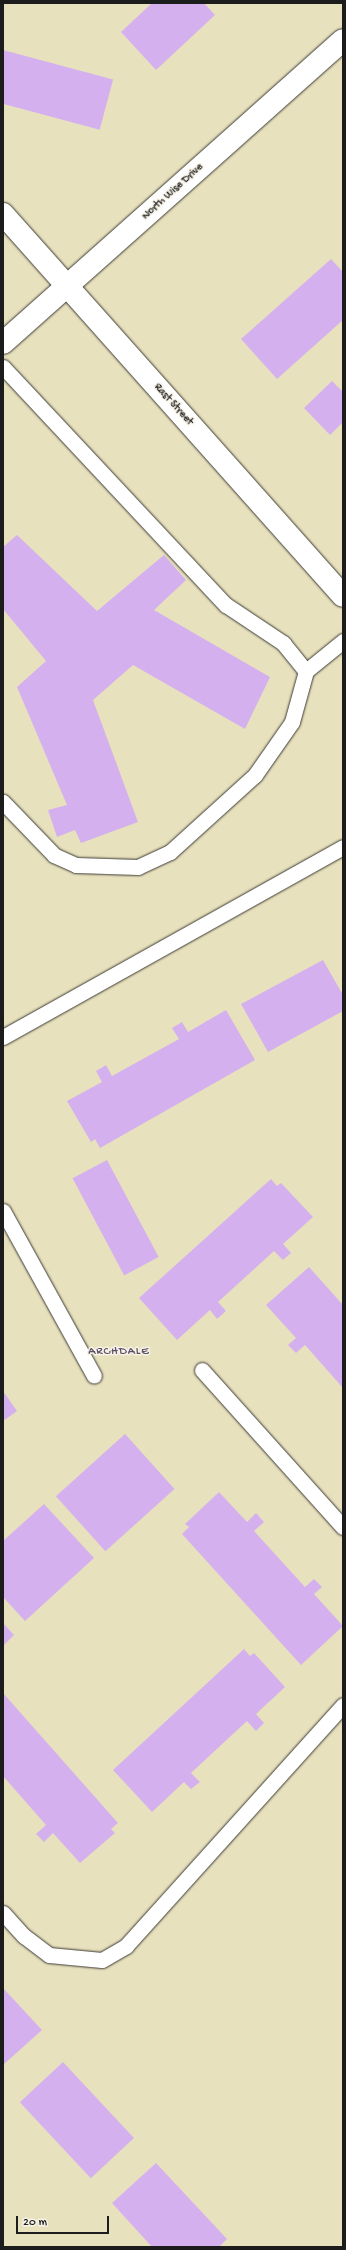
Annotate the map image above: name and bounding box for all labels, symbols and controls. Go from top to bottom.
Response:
street label: North Wise Drive [140,161,206,223]
street label: Rast Street [151,381,195,429]
district label: ARCHDALE [88,1346,150,1360]
scale bar [18,2208,111,2234]
text: 20 m [23,2216,47,2230]

